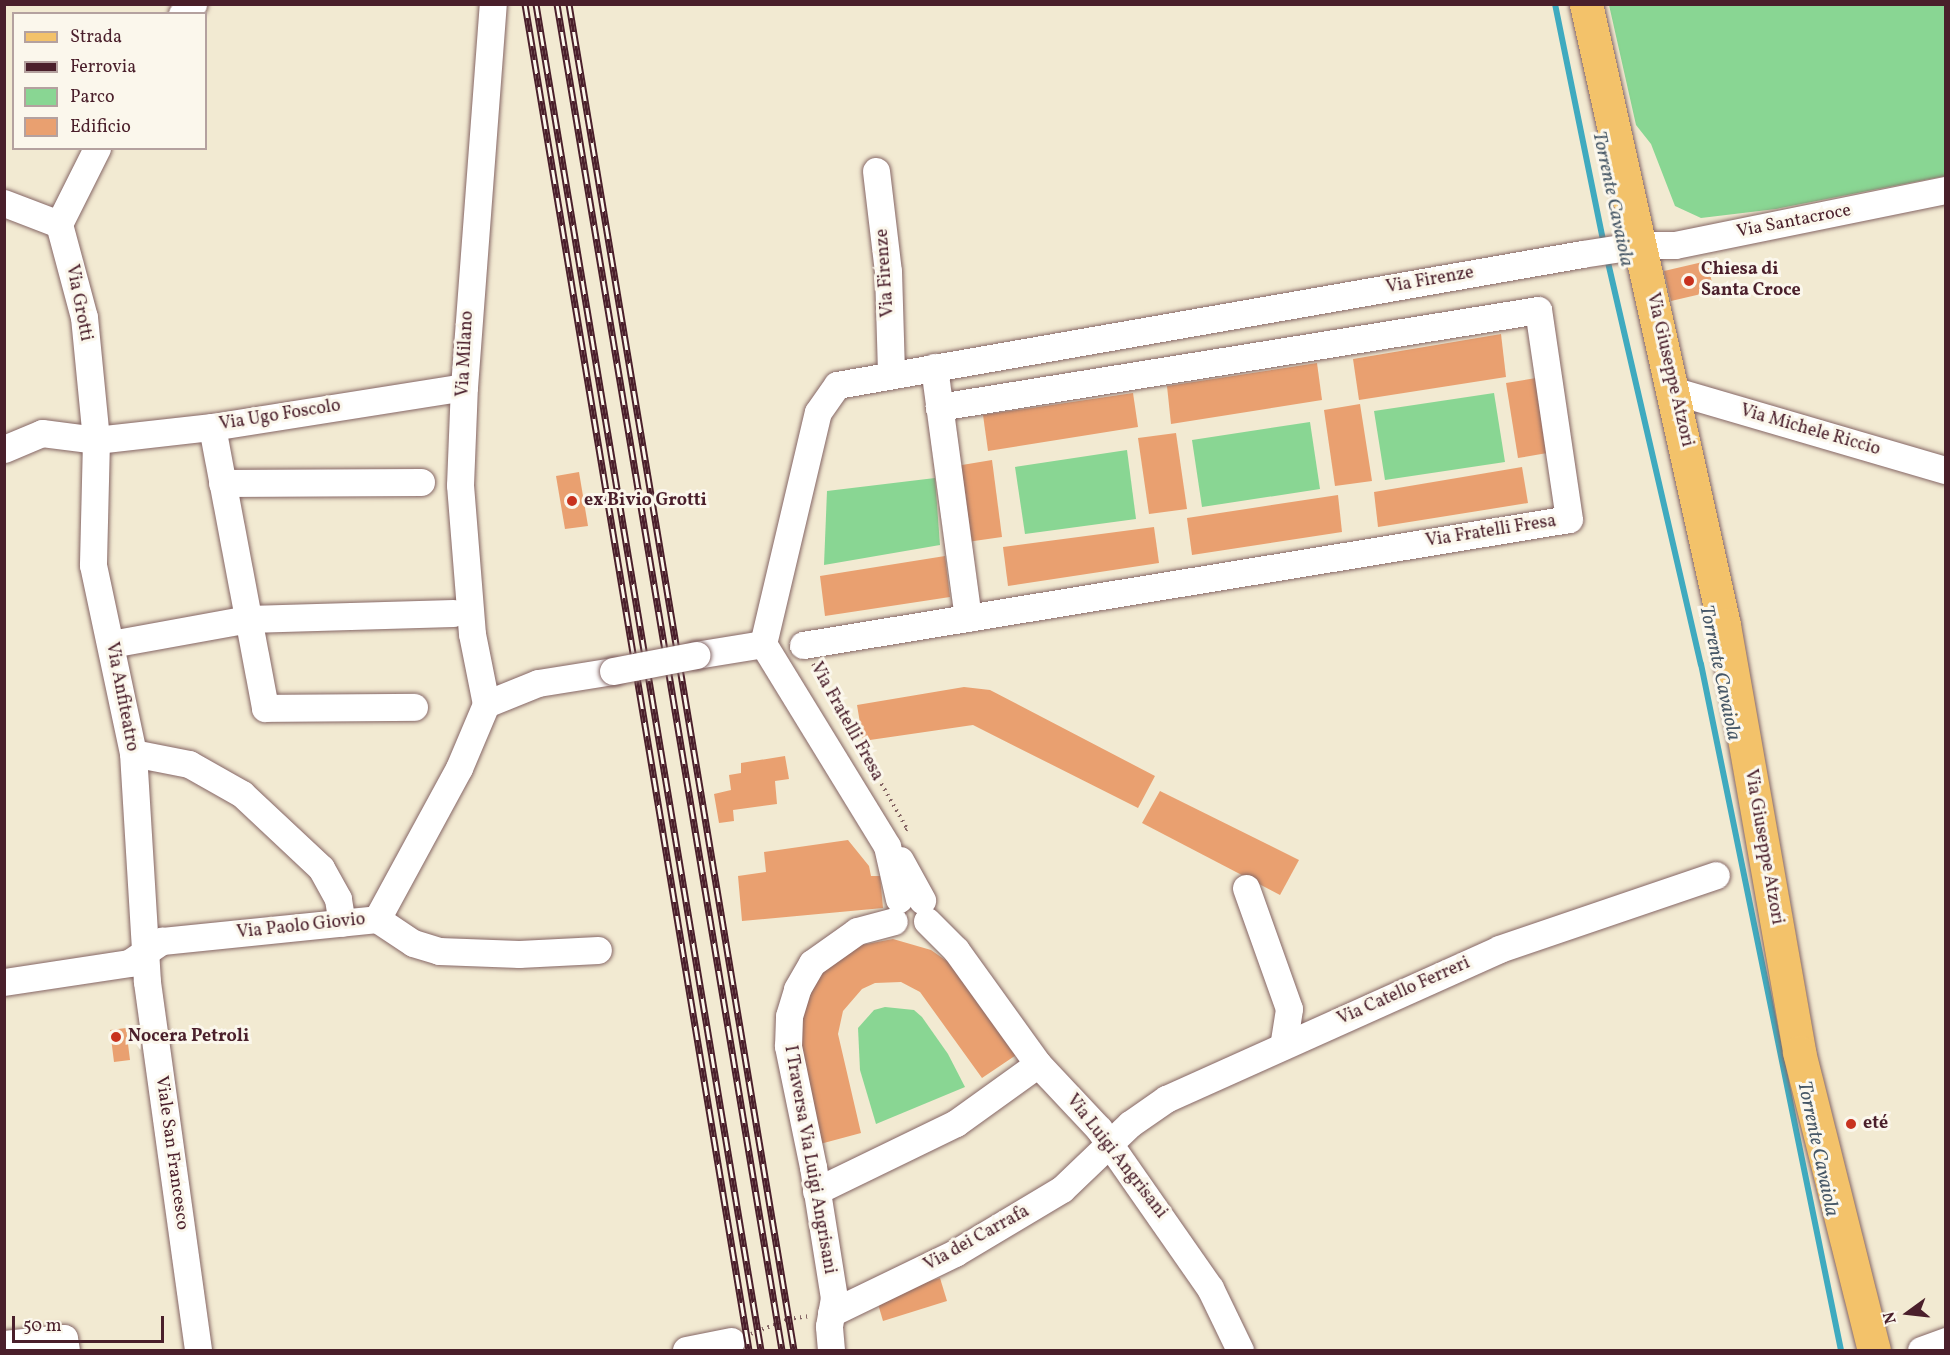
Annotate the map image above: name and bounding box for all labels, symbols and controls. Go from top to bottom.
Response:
legend [12,12,207,150]
text: Strada [70,25,122,50]
text: Ferrovia [70,55,136,80]
text: Parco [70,85,115,110]
text: Edificio [70,115,131,140]
water label: Torrente Cavaiola [1586,129,1638,269]
street label: Via Santacroce [1735,200,1853,244]
street label: Via Firenze [872,228,900,318]
place label: Chiesa di Santa Croce [1701,260,1801,302]
street label: Via Grotti [60,263,96,343]
street label: Via Firenze [1384,263,1476,299]
marker: Chiesa di Santa Croce [1682,274,1696,288]
street label: Via Giuseppe Atzori [1641,291,1697,449]
street label: Via Milano [453,310,479,398]
street label: Via Ugo Foscolo [218,396,342,436]
street label: Via Michele Riccio [1737,401,1883,461]
place label: ex Bivio Grotti [584,490,707,512]
marker: ex Bivio Grotti [565,494,579,508]
street label: Via Fratelli Fresa [1424,511,1558,553]
water label: Torrente Cavaiola [1693,603,1745,743]
street label: Via Anfiteatro [100,640,142,754]
street label: Via Fratelli Fresa [805,659,887,785]
street label: Via Giuseppe Atzori [1739,768,1787,926]
street label: Via Paolo Giovio [236,910,366,944]
street label: Via Catello Ferreri [1334,953,1474,1031]
place label: Nocera Petroli [128,1026,249,1048]
marker: Nocera Petroli [109,1030,123,1044]
street label: I Traversa Via Luigi Angrisani [778,1043,840,1277]
street label: Viale San Francesco [149,1075,193,1231]
water label: Torrente Cavaiola [1791,1079,1843,1219]
street label: Via Luigi Angrisani [1061,1091,1171,1223]
place label: eté [1863,1113,1888,1135]
marker: eté [1844,1117,1858,1131]
street label: Via dei Carrafa [921,1201,1033,1277]
north arrow [1878,1283,1938,1343]
scale bar [15,1304,166,1342]
text: N [1878,1309,1903,1326]
text: 50 m [23,1314,62,1339]

